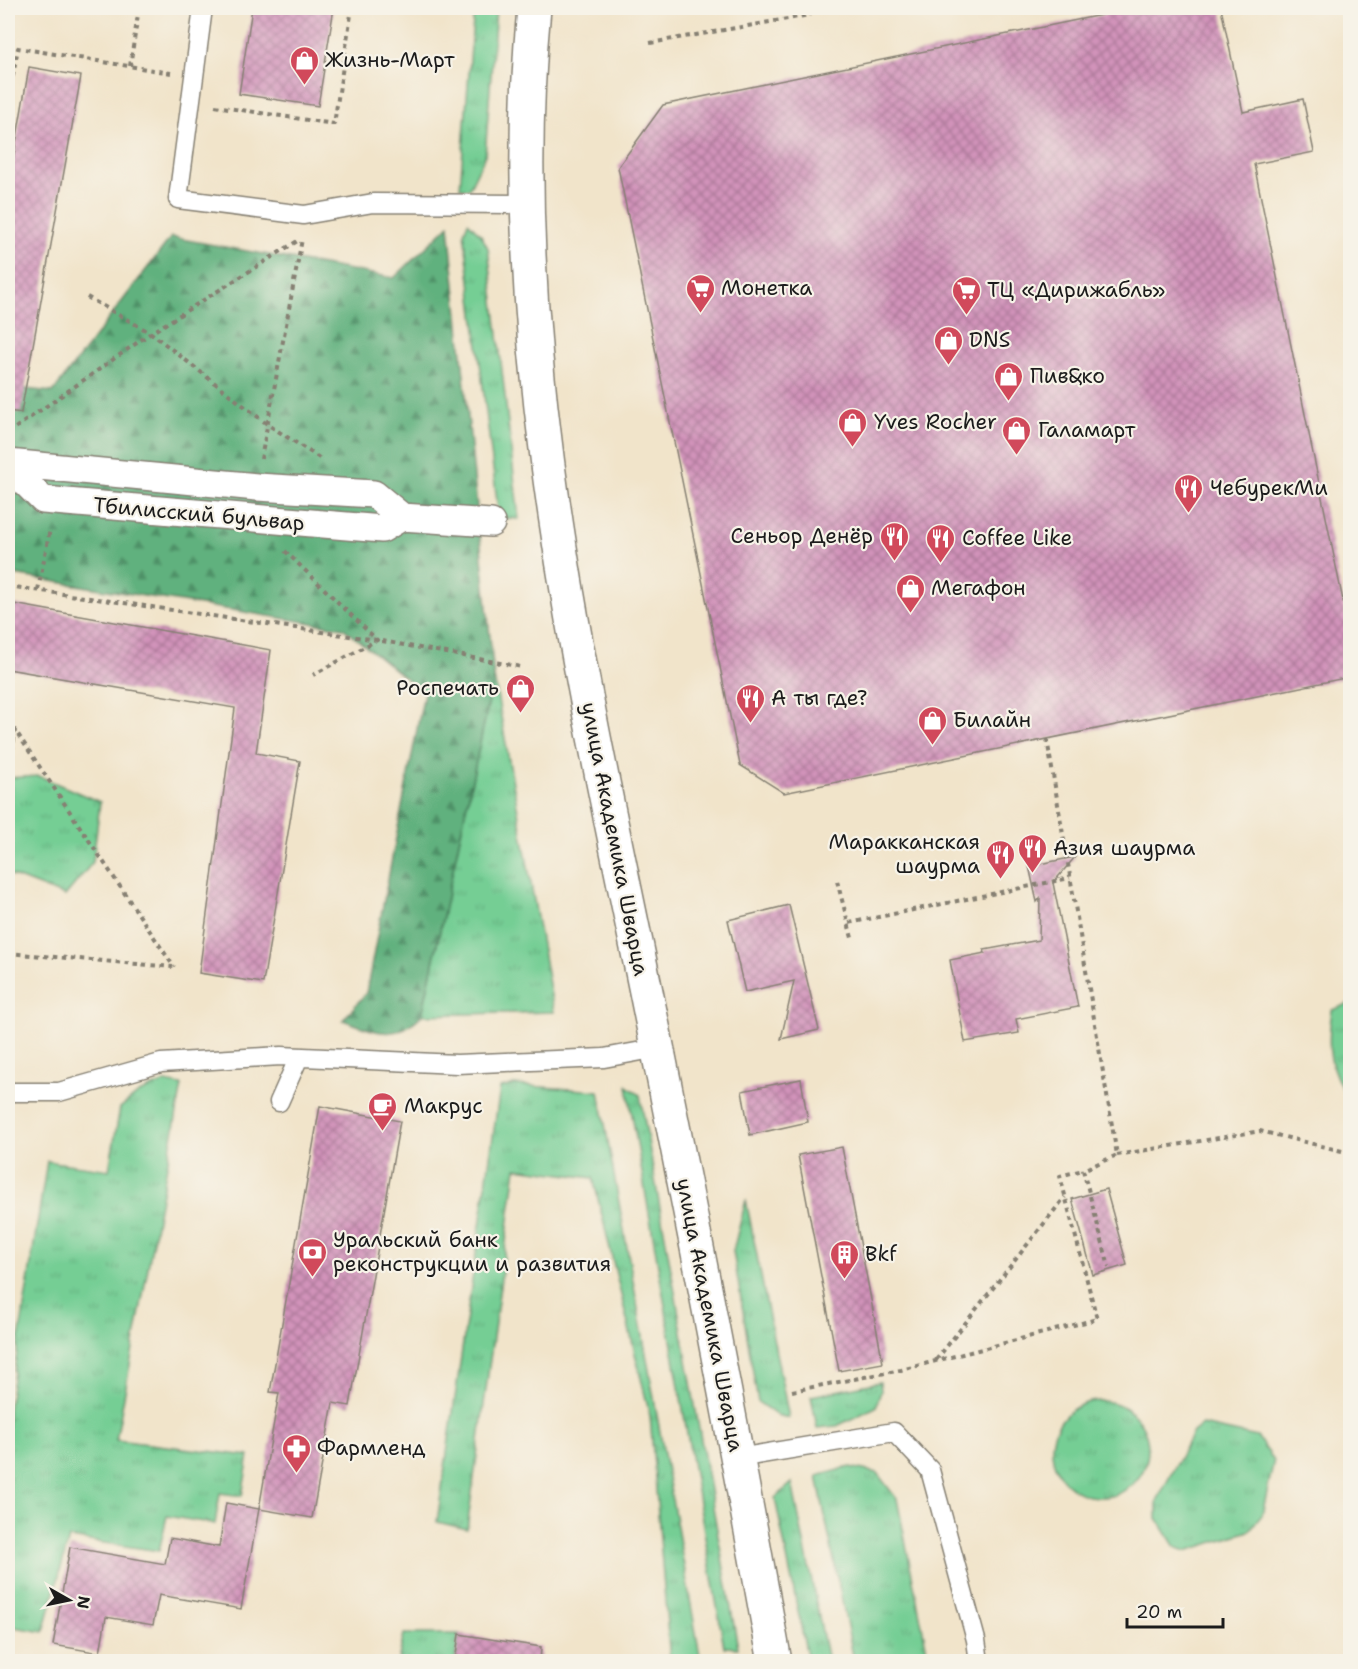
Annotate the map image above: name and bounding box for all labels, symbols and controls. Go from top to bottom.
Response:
shop icon: Жизнь-Март [288,44,320,86]
place label: Жизнь-Март [325,46,455,74]
supermarket icon: Монетка [684,272,716,314]
place label: Монетка [721,274,812,302]
supermarket icon: ТЦ «Дирижабль» [950,274,982,316]
place label: ТЦ «Дирижабль» [987,276,1165,304]
shop icon: DNS [932,324,964,366]
place label: DNS [969,326,1010,354]
shop icon: Пив&ко [993,360,1025,402]
place label: Пив&ко [1030,362,1105,390]
shop icon: Yves Rocher [837,406,869,448]
place label: Yves Rocher [874,408,997,436]
shop icon: Галамарт [1001,414,1033,456]
place label: Галамарт [1038,416,1136,444]
restaurant icon: ЧебурекМи [1173,472,1205,514]
place label: ЧебурекМи [1210,474,1328,502]
street label: Тбилисский бульвар [92,491,306,537]
restaurant icon: Сеньор Денёр [878,520,910,562]
place label: Сеньор Денёр [731,522,873,550]
restaurant icon: Coffee Like [925,522,957,564]
place label: Coffee Like [962,524,1072,552]
shop icon: Мегафон [894,572,926,614]
place label: Мегафон [931,574,1026,602]
shop icon: Роспечать [504,672,536,714]
place label: Роспечать [396,674,499,702]
restaurant icon: А ты где? [734,682,766,724]
place label: А ты где? [771,684,867,712]
street label: улица Академика Шварца [575,700,655,978]
shop icon: Билайн [916,704,948,746]
place label: Билайн [953,706,1031,734]
place label: Маракканская шаурма [829,828,980,880]
restaurant icon: Азия шаурма [1016,832,1048,874]
place label: Азия шаурма [1053,834,1195,862]
restaurant icon: Маракканская шаурма [985,838,1017,880]
cafe icon: Макрус [367,1090,399,1132]
place label: Макрус [404,1092,483,1120]
street label: улица Академика Шварца [670,1176,750,1454]
place label: Уральский банк реконструкции и развития [333,1226,611,1278]
bank icon: Уральский банк реконструкции и развития [296,1236,328,1278]
building icon: Bkf [828,1238,860,1280]
place label: Bkf [865,1240,897,1268]
pharmacy icon: Фармленд [280,1432,312,1474]
place label: Фармленд [317,1434,426,1462]
north arrow [39,1570,99,1630]
scale bar [1127,1591,1223,1629]
text: N [72,1594,95,1610]
text: 20 m [1136,1600,1182,1624]

